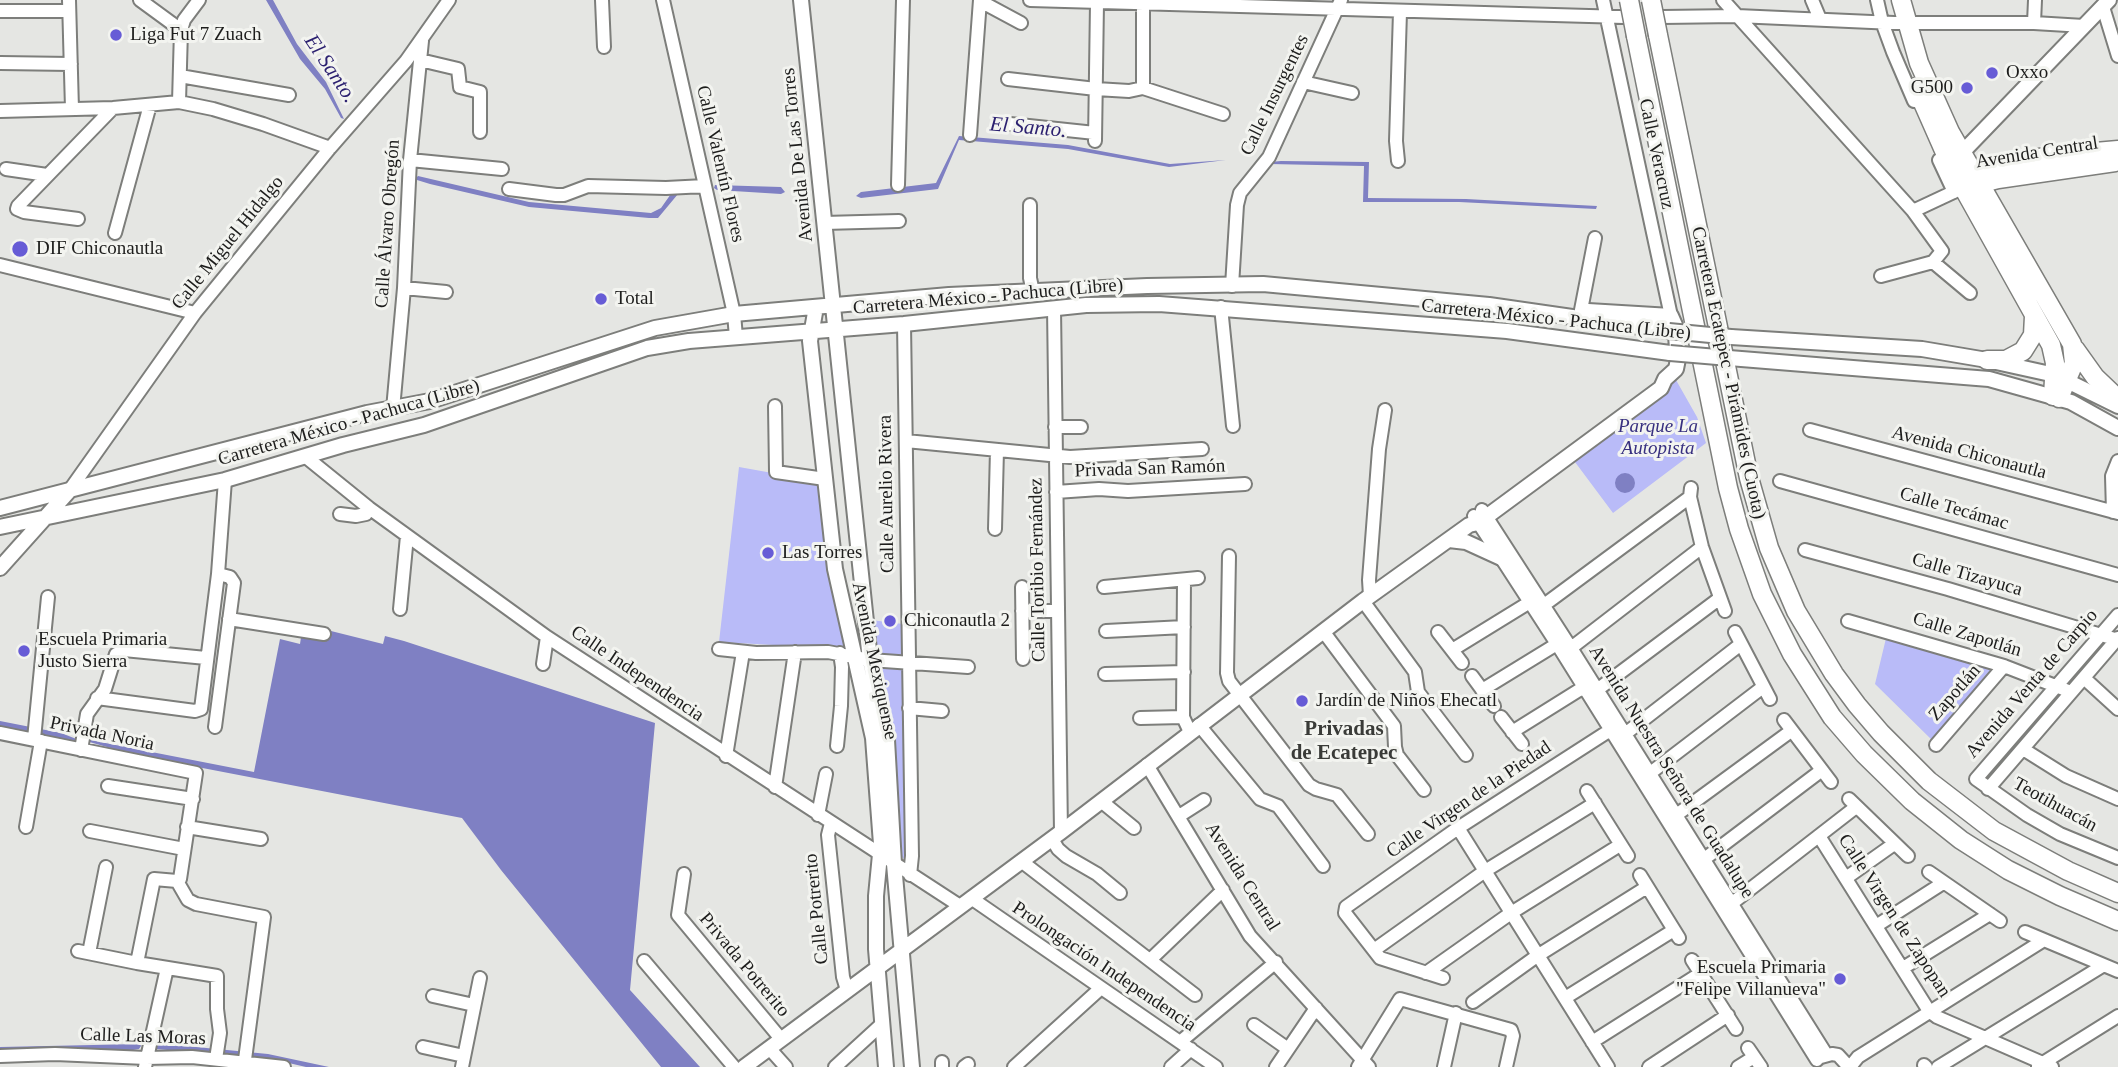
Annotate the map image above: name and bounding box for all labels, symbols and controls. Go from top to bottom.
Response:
place label: Liga Fut 7 Zuach [130,24,261,46]
marker: Liga Fut 7 Zuach [108,27,124,43]
water label: El Santo. [298,30,362,108]
street label: Calle Insurgentes [1236,31,1314,159]
place label: Oxxo [2006,62,2048,84]
marker: Oxxo [1984,65,2000,81]
street label: Avenida De Las Torres [778,67,818,243]
place label: G500 [1911,77,1953,99]
marker: G500 [1959,80,1975,96]
street label: Calle Valentín Flores [691,83,749,245]
street label: Calle Veracruz [1633,97,1679,211]
water label: El Santo. [989,112,1067,144]
street label: Avenida Central [1974,132,2100,174]
street label: Calle Álvaro Obregón [371,139,405,309]
street label: Calle Miguel Hidalgo [167,171,289,315]
street label: Carretera Ecatepec - Pirámides (Cuota) [1686,225,1770,521]
place label: DIF Chiconautla [36,238,163,260]
marker: DIF Chiconautla [10,239,30,259]
street label: Carretera México - Pachuca (Libre) [852,274,1124,320]
place label: Total [615,288,654,310]
marker: Total [593,291,609,307]
street label: Carretera México - Pachuca (Libre) [1420,294,1692,346]
street label: Carretera México - Pachuca (Libre) [216,375,482,471]
street label: Calle Aurelio Rivera [874,415,900,573]
park label: Parque La Autopista [1618,416,1698,460]
street label: Avenida Chiconautla [1889,421,2049,485]
street label: Privada San Ramón [1074,455,1226,483]
street label: Calle Toribio Fernández [1025,478,1051,662]
street label: Calle Tecámac [1897,483,2011,535]
place label: Las Torres [782,542,862,564]
marker: Las Torres [760,545,776,561]
street label: Calle Tizayuca [1909,548,2025,602]
street label: Avenida Mexiquense [846,580,902,742]
street label: Avenida Venta de Carpio [1961,605,2103,763]
street label: Calle Zapotlán [1910,608,2024,662]
place label: Chiconautla 2 [904,610,1010,632]
marker: Chiconautla 2 [882,613,898,629]
street label: Calle Independencia [566,621,708,727]
place label: Escuela Primaria Justo Sierra [38,629,167,673]
street label: Avenida Nuestra Señora de Guadalupe [1583,641,1759,903]
marker: Escuela Primaria Justo Sierra [16,643,32,659]
street label: Zapotlán [1924,660,1986,726]
place label: Jardín de Niños Ehecatl [1316,690,1497,712]
marker: Jardín de Niños Ehecatl [1294,693,1310,709]
street label: Privada Noria [48,712,156,756]
district label: Privadas de Ecatepec [1291,717,1397,767]
street label: Calle Virgen de la Piedad [1382,736,1556,864]
street label: Teotihuacán [2009,773,2101,837]
street label: Avenida Central [1200,819,1284,935]
street label: Calle Virgen de Zapopan [1833,830,1955,1002]
street label: Calle Potrerito [800,852,834,966]
street label: Prolongación Independencia [1008,897,1200,1037]
street label: Privada Potrerito [694,908,794,1022]
place label: Escuela Primaria "Felipe Villanueva" [1676,957,1826,1001]
marker: Escuela Primaria "Felipe Villanueva" [1832,971,1848,987]
street label: Calle Las Moras [80,1023,206,1051]

